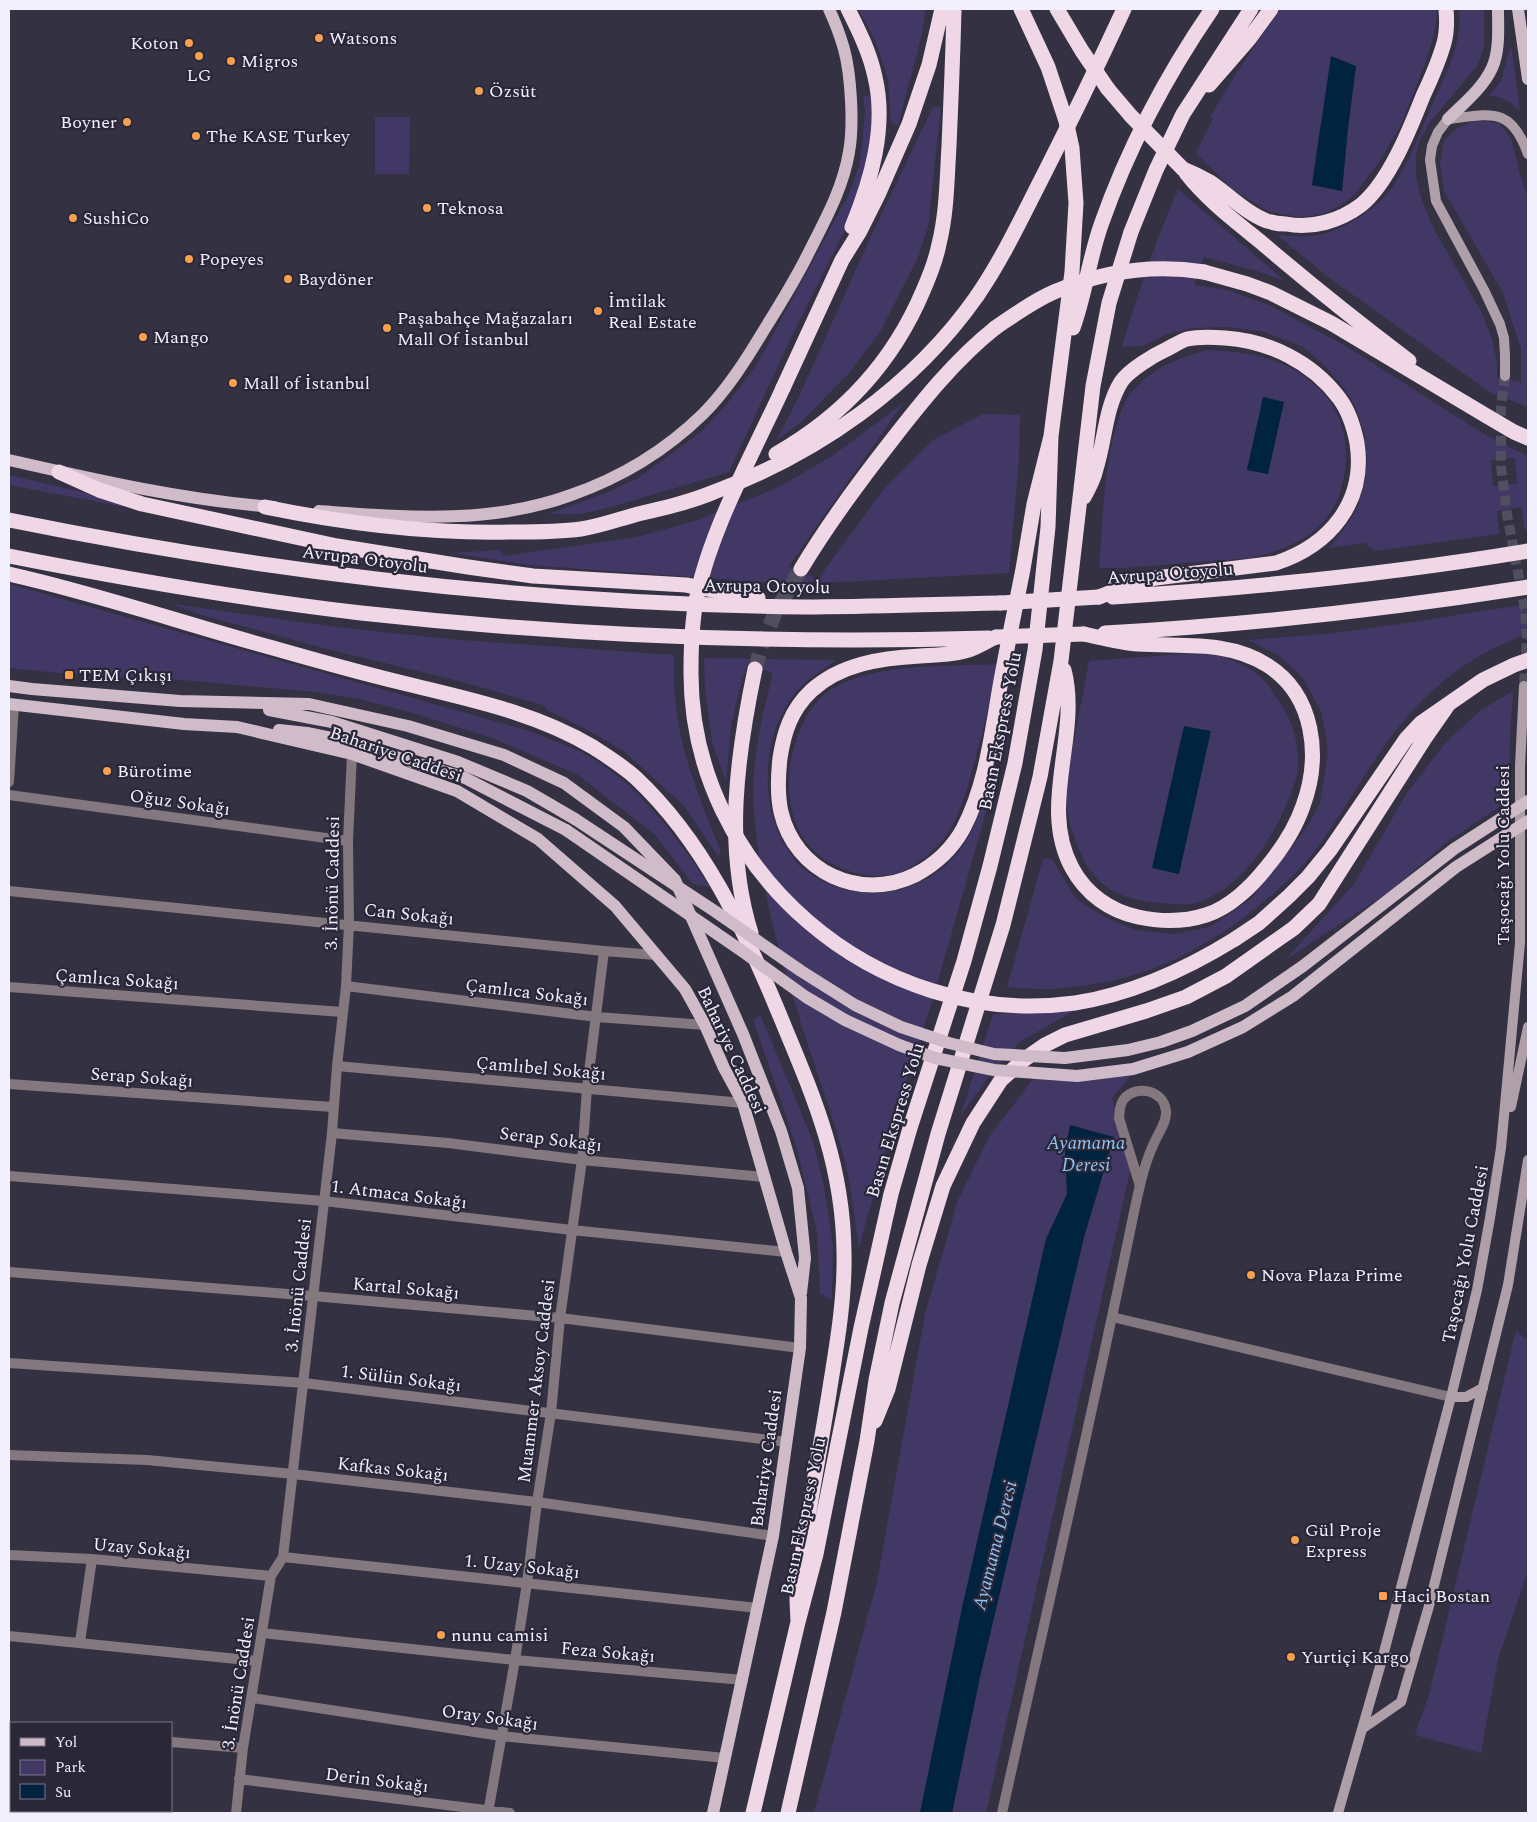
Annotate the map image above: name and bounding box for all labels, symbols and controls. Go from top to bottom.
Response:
place label: Watsons [329,25,397,52]
place label: Koton [130,30,179,57]
marker: Watsons [313,32,325,44]
marker: Koton [183,37,195,49]
place label: Migros [241,48,298,75]
marker: LG [193,50,205,62]
marker: Migros [225,55,237,67]
place label: LG [186,62,212,89]
place label: Özsüt [489,78,536,105]
marker: Özsüt [473,85,485,97]
place label: Boyner [60,109,117,136]
marker: Boyner [121,116,133,128]
place label: The KASE Turkey [206,123,351,150]
marker: The KASE Turkey [190,130,202,142]
place label: Teknosa [437,195,504,222]
marker: Teknosa [421,202,433,214]
place label: SushiCo [83,205,149,232]
marker: SushiCo [67,212,79,224]
place label: Popeyes [199,246,264,273]
marker: Popeyes [183,253,195,265]
place label: Baydöner [298,266,373,293]
marker: Baydöner [282,273,294,285]
place label: İmtilak Real Estate [608,288,697,336]
place label: Paşabahçe Mağazaları Mall Of İstanbul [397,305,573,353]
marker: İmtilak Real Estate [592,305,604,317]
marker: Paşabahçe Mağazaları Mall Of İstanbul [381,322,393,334]
place label: Mango [153,324,209,351]
marker: Mango [137,331,149,343]
place label: Mall of İstanbul [243,370,370,397]
marker: Mall of İstanbul [227,377,239,389]
street label: Avrupa Otoyolu [300,538,429,581]
street label: Avrupa Otoyolu [1106,556,1234,591]
street label: Avrupa Otoyolu [703,572,831,601]
street label: Basın Ekspress Yolu [972,650,1029,813]
place label: TEM Çıkışı [79,662,172,689]
marker: TEM Çıkışı [63,669,75,681]
street label: Bahariye Caddesi [326,719,466,790]
place label: Bürotime [117,758,192,785]
marker: Bürotime [101,765,113,777]
street label: Taşocağı Yolu Caddesi [1490,765,1517,945]
street label: Oğuz Sokağı [128,782,232,823]
street label: 3. İnönü Caddesi [318,816,347,950]
street label: Can Sokağı [363,896,455,933]
street label: Çamlıca Sokağı [54,962,180,997]
street label: Çamlıca Sokağı [464,972,590,1013]
street label: Bahariye Caddesi [690,982,773,1119]
street label: Basın Ekspress Yolu [859,1039,932,1201]
street label: Çamlıbel Sokağı [475,1049,607,1088]
street label: Serap Sokağı [90,1060,194,1095]
street label: Serap Sokağı [498,1120,604,1159]
water label: Ayamama Deresi [1046,1129,1126,1180]
street label: Taşocağı Yolu Caddesi [1435,1163,1496,1345]
street label: 1. Atmaca Sokağı [329,1173,469,1216]
street label: 3. İnönü Caddesi [278,1217,319,1353]
place label: Nova Plaza Prime [1261,1262,1403,1289]
marker: Nova Plaza Prime [1245,1269,1257,1281]
street label: Kartal Sokağı [351,1270,460,1307]
street label: Muammer Aksoy Caddesi [511,1278,562,1485]
street label: 1. Sülün Sokağı [339,1358,463,1399]
street label: Bahariye Caddesi [743,1388,790,1529]
street label: Basın Ekspress Yolu [774,1435,833,1598]
street label: Kafkas Sokağı [336,1450,450,1489]
water label: Ayamama Deresi [965,1478,1026,1614]
place label: Gül Proje Express [1305,1517,1381,1565]
street label: Uzay Sokağı [92,1531,192,1566]
marker: Gül Proje Express [1289,1534,1301,1546]
street label: 1. Uzay Sokağı [463,1547,581,1586]
place label: Haci Bostan [1393,1583,1490,1610]
marker: Haci Bostan [1377,1590,1389,1602]
street label: 3. İnönü Caddesi [215,1615,262,1752]
place label: nunu camisi [451,1622,549,1649]
marker: nunu camisi [435,1629,447,1641]
street label: Feza Sokağı [560,1635,656,1670]
place label: Yurtiçi Kargo [1301,1644,1409,1671]
marker: Yurtiçi Kargo [1285,1651,1297,1663]
street label: Oray Sokağı [440,1697,540,1738]
legend [10,1722,172,1812]
text: Yol [55,1731,77,1754]
text: Park [55,1756,86,1779]
street label: Derin Sokağı [324,1761,430,1800]
text: Su [55,1781,71,1804]

